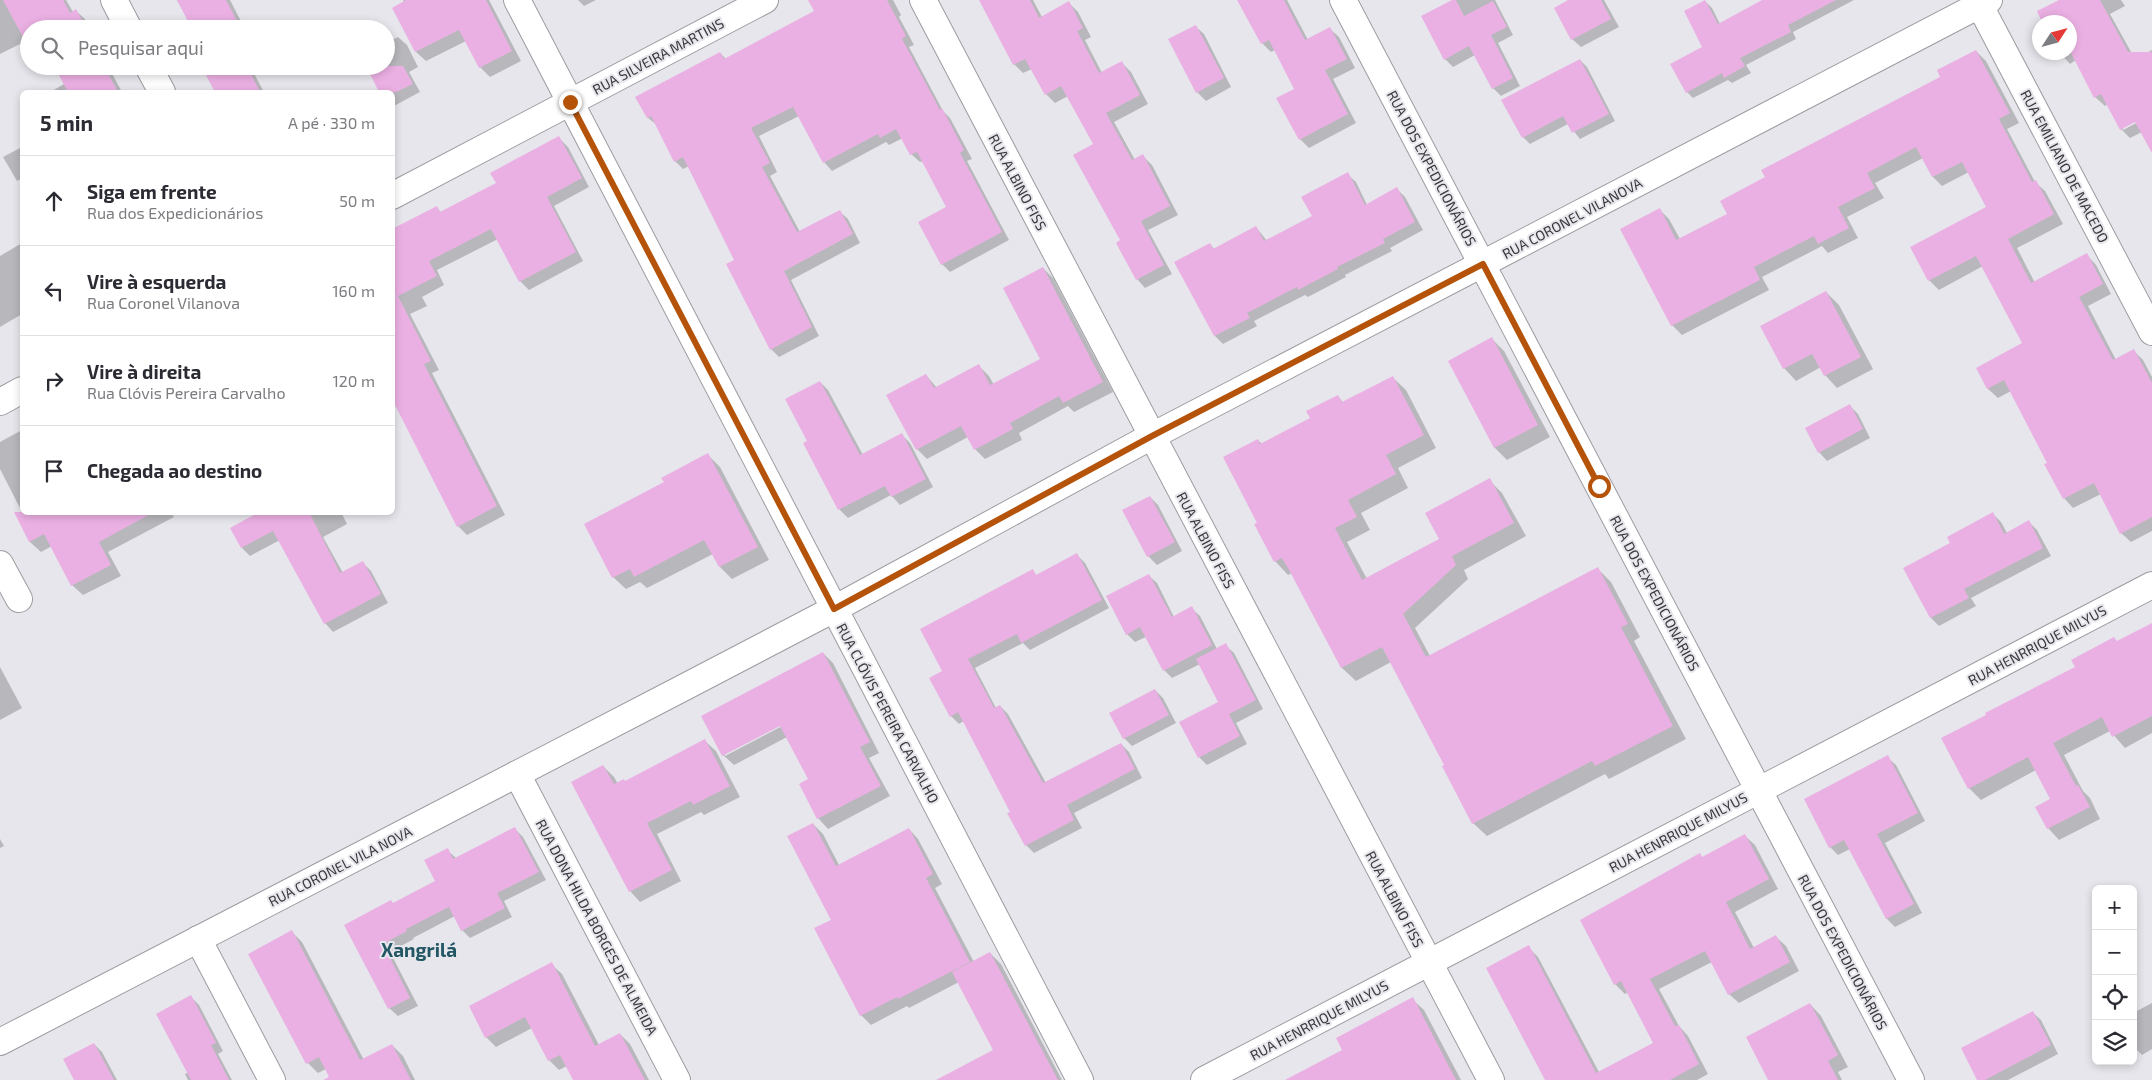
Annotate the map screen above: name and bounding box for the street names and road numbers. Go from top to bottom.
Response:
street label: RUA SILVEIRA MARTINS [589,14,727,98]
street label: RUA DOS EXPEDICIONÁRIOS [1384,87,1480,249]
street label: RUA EMILIANO DE MACEDO [2017,87,2113,245]
street label: RUA ALBINO FISS [985,131,1051,233]
street label: RUA CORONEL VILANOVA [1499,174,1645,262]
street label: RUA ALBINO FISS [1173,489,1239,591]
street label: RUA DOS EXPEDICIONÁRIOS [1607,512,1703,674]
street label: RUA HENRRIQUE MILYUS [1965,601,2109,689]
street label: RUA CLÓVIS PEREIRA CARVALHO [833,620,943,806]
street label: RUA HENRRIQUE MILYUS [1606,788,1750,876]
street label: RUA DONA HILDA BORGES DE ALMEIDA [533,816,661,1038]
street label: RUA CORONEL VILA NOVA [265,822,415,910]
street label: RUA ALBINO FISS [1362,848,1428,950]
street label: RUA DOS EXPEDICIONÁRIOS [1795,871,1891,1033]
street label: RUA HENRRIQUE MILYUS [1247,976,1391,1064]

